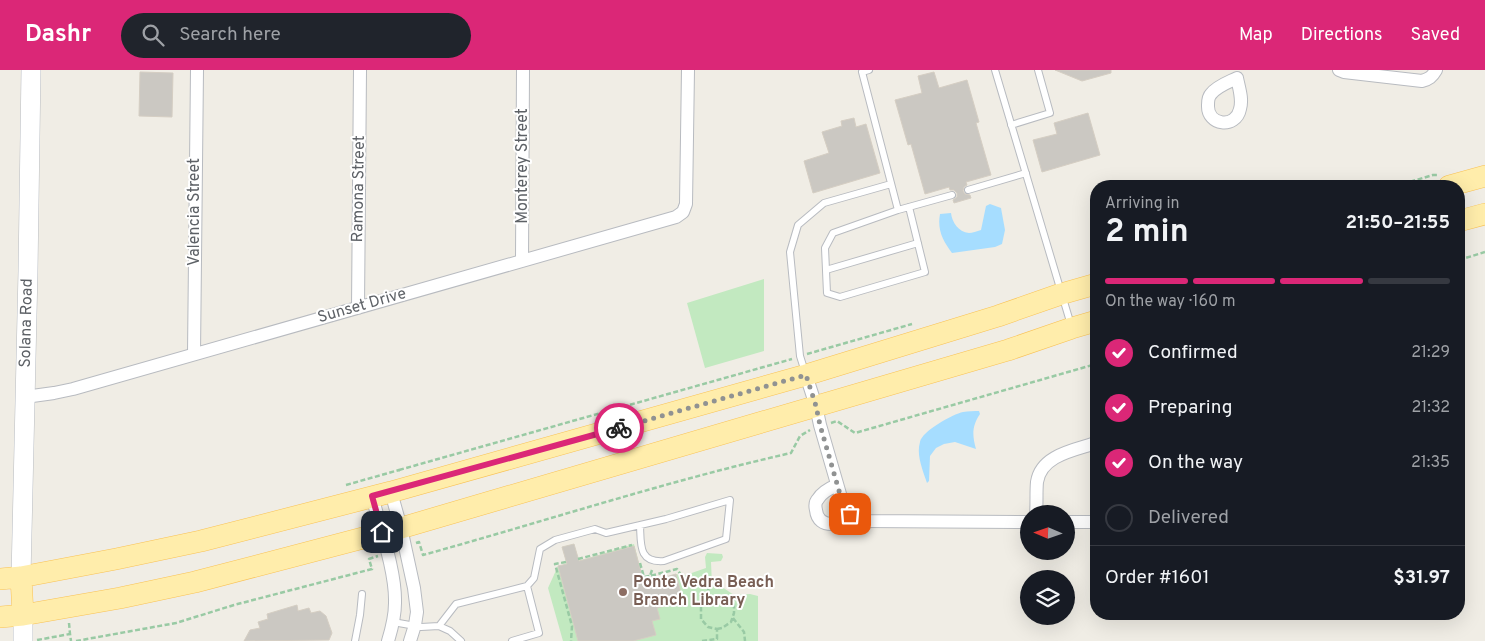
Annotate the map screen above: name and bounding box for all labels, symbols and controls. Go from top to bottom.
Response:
search box [121,13,471,58]
text: Dashr [25,20,91,50]
icon: search [139,21,167,49]
text: Search here [179,23,281,47]
text: Map [1239,24,1273,47]
text: Directions [1301,24,1383,47]
text: Saved [1411,24,1460,47]
street label: Monterey Street [513,108,533,224]
street label: Ramona Street [348,135,370,243]
street label: Valencia Street [185,158,205,266]
text: Arriving in [1105,194,1180,214]
text: 21:50–21:55 [1346,211,1450,235]
text: 2 min [1105,213,1189,253]
street label: Solana Road [16,278,38,368]
street label: Sunset Drive [315,284,409,328]
text: On the way · 160 m [1105,292,1236,312]
icon: check [1105,339,1133,367]
text: Confirmed [1148,341,1238,365]
text: 21:29 [1411,343,1450,363]
icon: check [1105,394,1133,422]
text: Preparing [1148,396,1232,420]
text: 21:32 [1412,398,1450,418]
courier [594,403,644,453]
icon: bike [605,414,633,442]
icon: check [1105,449,1133,477]
text: On the way [1148,451,1243,475]
text: 21:35 [1411,453,1450,473]
pin [829,493,871,535]
icon: bag [836,500,864,528]
north arrow [1020,505,1075,560]
map controls [1020,505,1075,625]
text: Delivered [1148,506,1229,530]
pin [361,511,403,553]
icon: home [368,518,396,546]
text: Order #1601 [1105,566,1210,590]
text: $31.97 [1393,566,1450,590]
button: layers [1020,570,1075,625]
place label: Ponte Vedra Beach Branch Library [633,573,774,611]
marker: Ponte Vedra Beach Branch Library [617,586,629,598]

